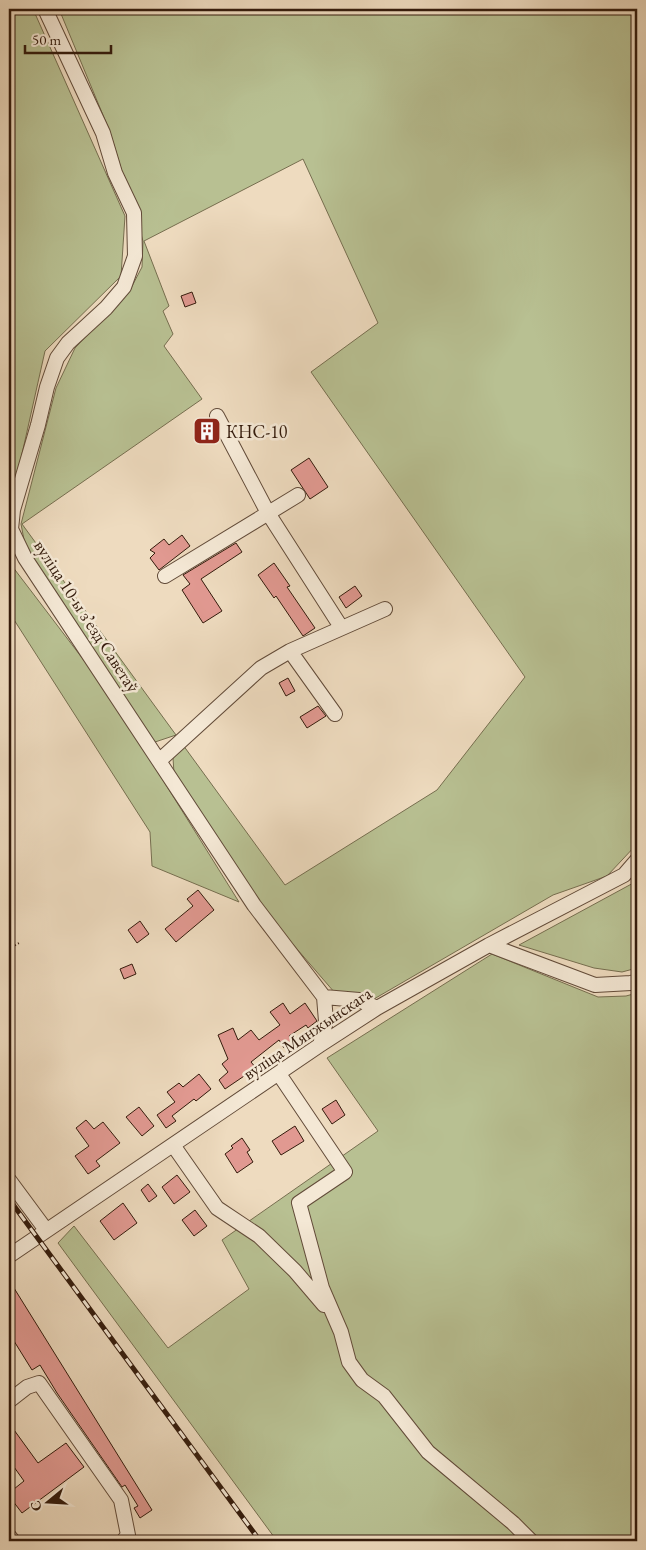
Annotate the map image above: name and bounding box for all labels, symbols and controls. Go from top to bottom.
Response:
scale bar [25,22,111,54]
text: 50 m [32,30,61,49]
building icon: КНС-10 [192,416,222,446]
place label: КНС-10 [226,420,288,443]
street label: вуліца 10-ы зʼезд Саветаў [29,535,145,697]
street label: вуліца Мянжынскага [238,981,377,1085]
north arrow [22,1478,72,1528]
text: С [26,1498,46,1514]

